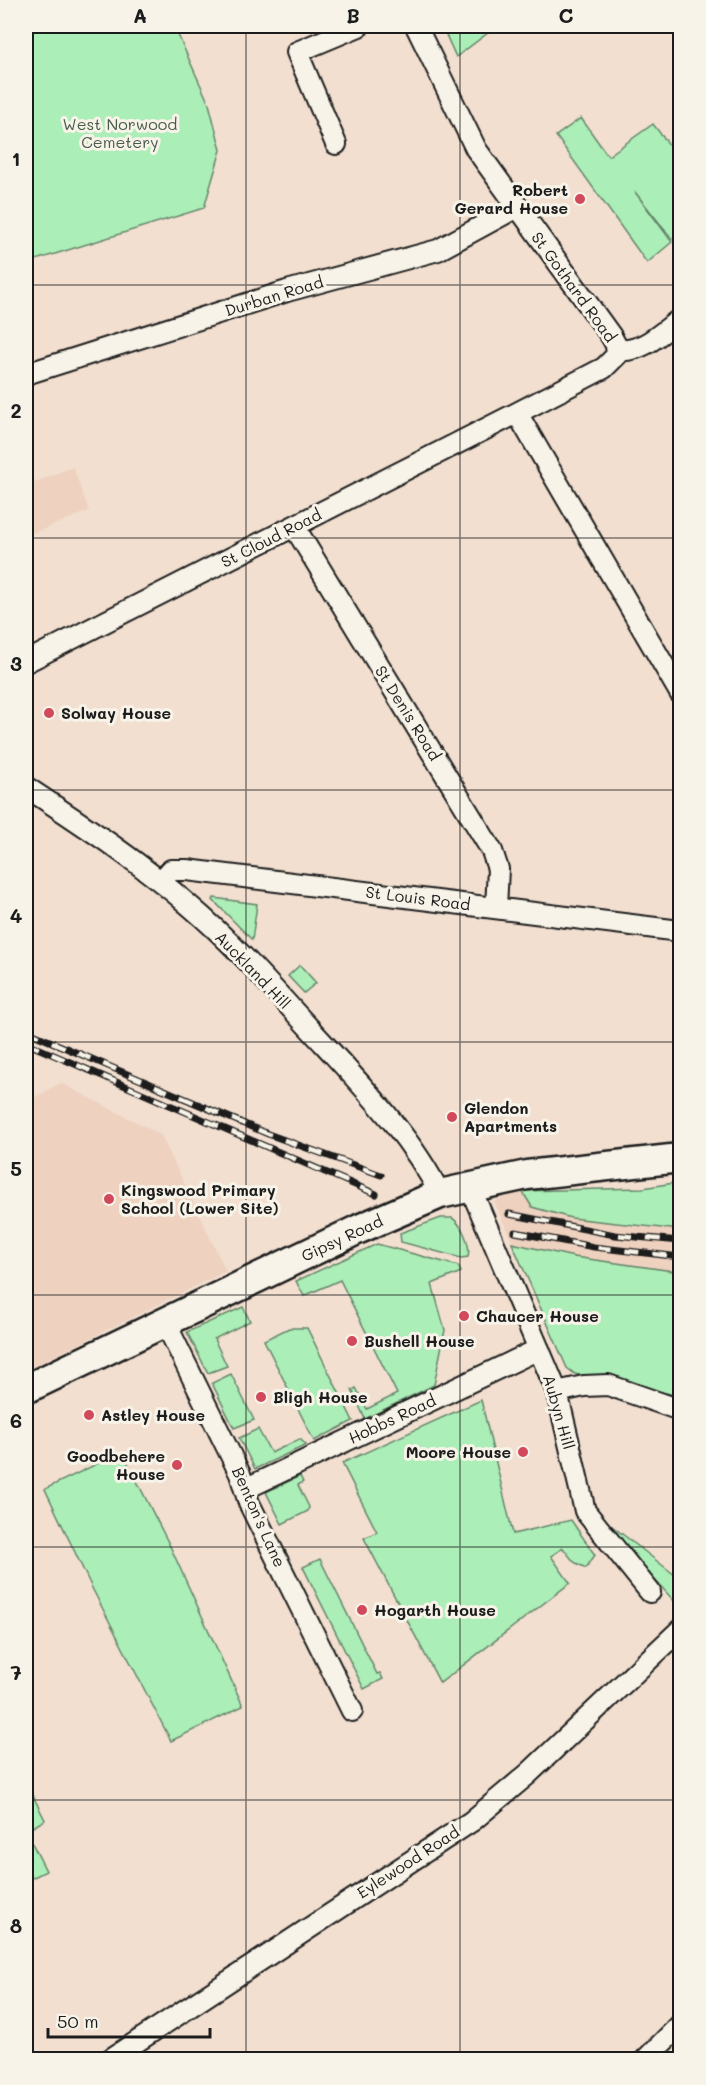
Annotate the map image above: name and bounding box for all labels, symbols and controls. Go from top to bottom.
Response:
text: A [133,2,147,28]
text: B [346,2,360,28]
text: C [559,2,574,28]
park label: West Norwood Cemetery [63,113,177,152]
text: 1 [12,145,20,171]
place label: Robert Gerard House [454,179,568,218]
marker: Robert Gerard House [573,192,587,206]
street label: St Gothard Road [527,227,622,346]
street label: Durban Road [222,271,326,320]
text: 2 [10,397,22,423]
street label: St Cloud Road [217,503,325,572]
text: 3 [10,650,22,676]
street label: St Denis Road [371,661,446,764]
place label: Solway House [61,702,171,723]
marker: Solway House [42,706,56,720]
street label: St Louis Road [364,881,472,914]
text: 4 [10,902,23,928]
street label: Auckland Hill [211,926,296,1013]
place label: Glendon Apartments [464,1097,557,1136]
marker: Glendon Apartments [445,1110,459,1124]
text: 5 [10,1155,22,1181]
place label: Kingswood Primary School (Lower Site) [121,1179,278,1218]
marker: Kingswood Primary School (Lower Site) [102,1192,116,1206]
street label: Gipsy Road [298,1209,386,1266]
place label: Chaucer House [476,1305,599,1326]
marker: Chaucer House [457,1309,471,1323]
place label: Bushell House [364,1330,475,1351]
marker: Bushell House [345,1334,359,1348]
street label: Aubyn Hill [539,1372,580,1452]
place label: Bligh House [273,1386,367,1407]
street label: Hobbs Road [345,1389,439,1448]
marker: Bligh House [254,1390,268,1404]
place label: Astley House [101,1404,205,1425]
text: 6 [10,1407,22,1433]
marker: Astley House [82,1408,96,1422]
place label: Moore House [406,1441,511,1462]
place label: Goodbehere House [67,1445,165,1484]
marker: Moore House [516,1445,530,1459]
marker: Goodbehere House [170,1458,184,1472]
street label: Benton's Lane [228,1463,291,1570]
place label: Hogarth House [374,1599,496,1620]
marker: Hogarth House [355,1603,369,1617]
text: 7 [10,1659,22,1685]
street label: Eylewood Road [353,1821,463,1903]
text: 8 [10,1912,22,1938]
scale bar [48,2001,210,2039]
text: 50 m [57,2009,99,2033]

